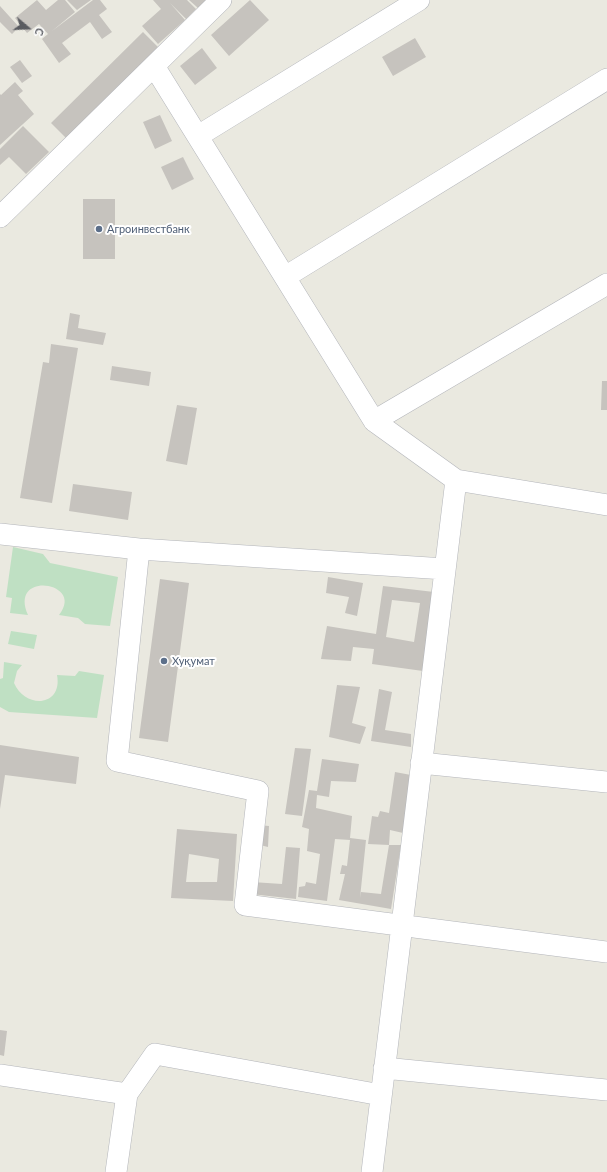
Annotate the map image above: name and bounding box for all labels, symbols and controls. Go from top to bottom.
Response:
north arrow [8,8,48,48]
text: С [32,27,47,38]
place label: Агроинвестбанк [107,222,190,236]
marker: Агроинвестбанк [94,224,104,234]
place label: Хуқумат [172,654,215,668]
marker: Хуқумат [159,656,169,666]

